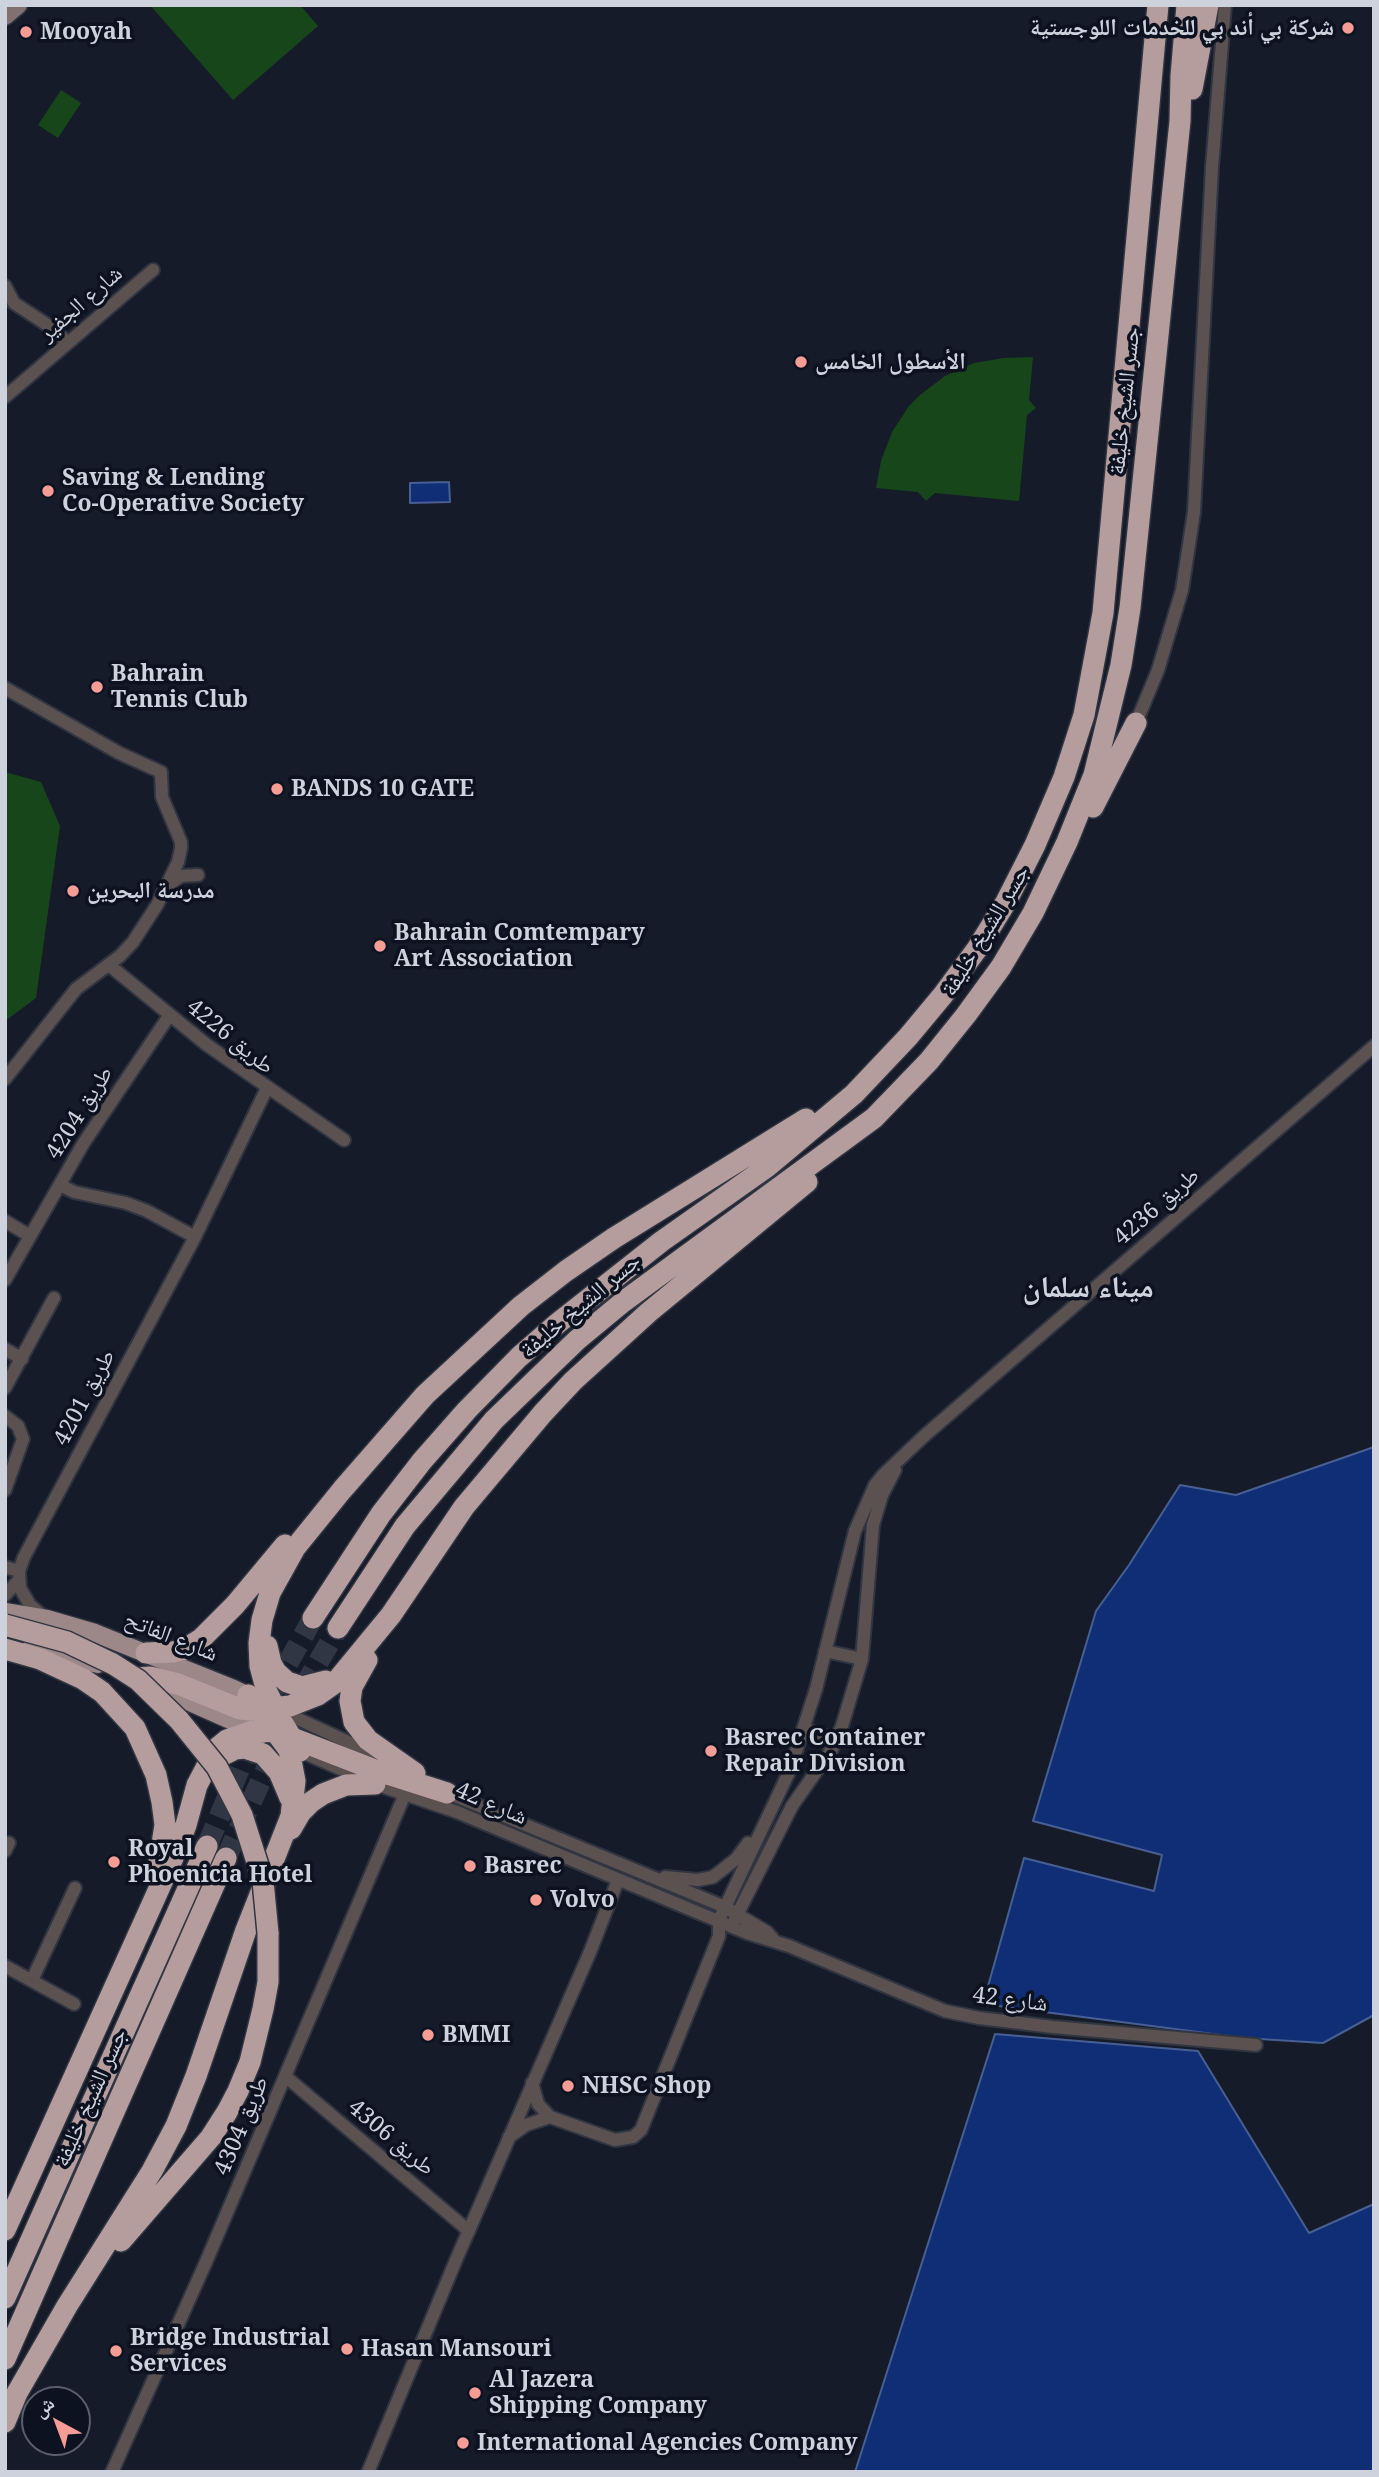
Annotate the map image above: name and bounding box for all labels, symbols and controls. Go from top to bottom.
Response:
place label: شركة بي أند بي للخدمات اللوجستية [1030,14,1334,42]
place label: Mooyah [40,18,132,46]
marker: شركة بي أند بي للخدمات اللوجستية [1340,20,1356,36]
marker: Mooyah [18,24,34,40]
street label: شارع الجفير [34,260,128,348]
street label: جسر الشيخ خليفة [1104,326,1146,476]
place label: الأسطول الخامس [815,348,966,376]
marker: الأسطول الخامس [793,354,809,370]
place label: Saving & Lending Co-Operative Society [62,464,304,518]
marker: Saving & Lending Co-Operative Society [40,483,56,499]
place label: Bahrain Tennis Club [111,660,248,714]
marker: Bahrain Tennis Club [89,679,105,695]
place label: BANDS 10 GATE [291,775,474,803]
marker: BANDS 10 GATE [269,781,285,797]
street label: جسر الشيخ خليفة [936,860,1036,1002]
place label: مدرسة البحرين [87,877,215,905]
marker: مدرسة البحرين [65,883,81,899]
place label: Bahrain Comtempary Art Association [394,919,645,973]
marker: Bahrain Comtempary Art Association [372,938,388,954]
street label: طريق 4226 [181,993,279,1081]
street label: طريق 4204 [41,1061,119,1165]
street label: طريق 4236 [1108,1162,1206,1252]
street label: جسر الشيخ خليفة [515,1248,647,1364]
district label: ميناء سلمان [1022,1270,1154,1306]
street label: طريق 4201 [48,1345,122,1451]
street label: شارع الفاتح [120,1606,222,1668]
place label: Basrec Container Repair Division [725,1724,925,1778]
marker: Basrec Container Repair Division [703,1743,719,1759]
street label: شارع 42 [451,1777,531,1831]
place label: Royal Phoenicia Hotel [128,1835,312,1889]
place label: Basrec [484,1852,562,1880]
marker: Royal Phoenicia Hotel [106,1854,122,1870]
marker: Basrec [462,1858,478,1874]
place label: Volvo [550,1886,615,1914]
marker: Volvo [528,1892,544,1908]
street label: شارع 42 [971,1982,1049,2018]
place label: BMMI [442,2021,510,2049]
street label: جسر الشيخ خليفة [48,2025,134,2171]
marker: BMMI [420,2027,436,2043]
street label: طريق 4304 [209,2072,275,2180]
place label: NHSC Shop [582,2072,711,2100]
marker: NHSC Shop [560,2078,576,2094]
street label: طريق 4306 [342,2094,440,2182]
place label: Bridge Industrial Services [130,2324,330,2378]
place label: Hasan Mansouri [361,2335,552,2363]
marker: Hasan Mansouri [339,2341,355,2357]
marker: Bridge Industrial Services [108,2343,124,2359]
place label: Al Jazera Shipping Company [489,2366,707,2420]
marker: Al Jazera Shipping Company [467,2385,483,2401]
north arrow [21,2386,91,2456]
text: ش [27,2390,60,2423]
place label: International Agencies Company [477,2429,858,2457]
marker: International Agencies Company [455,2435,471,2451]

